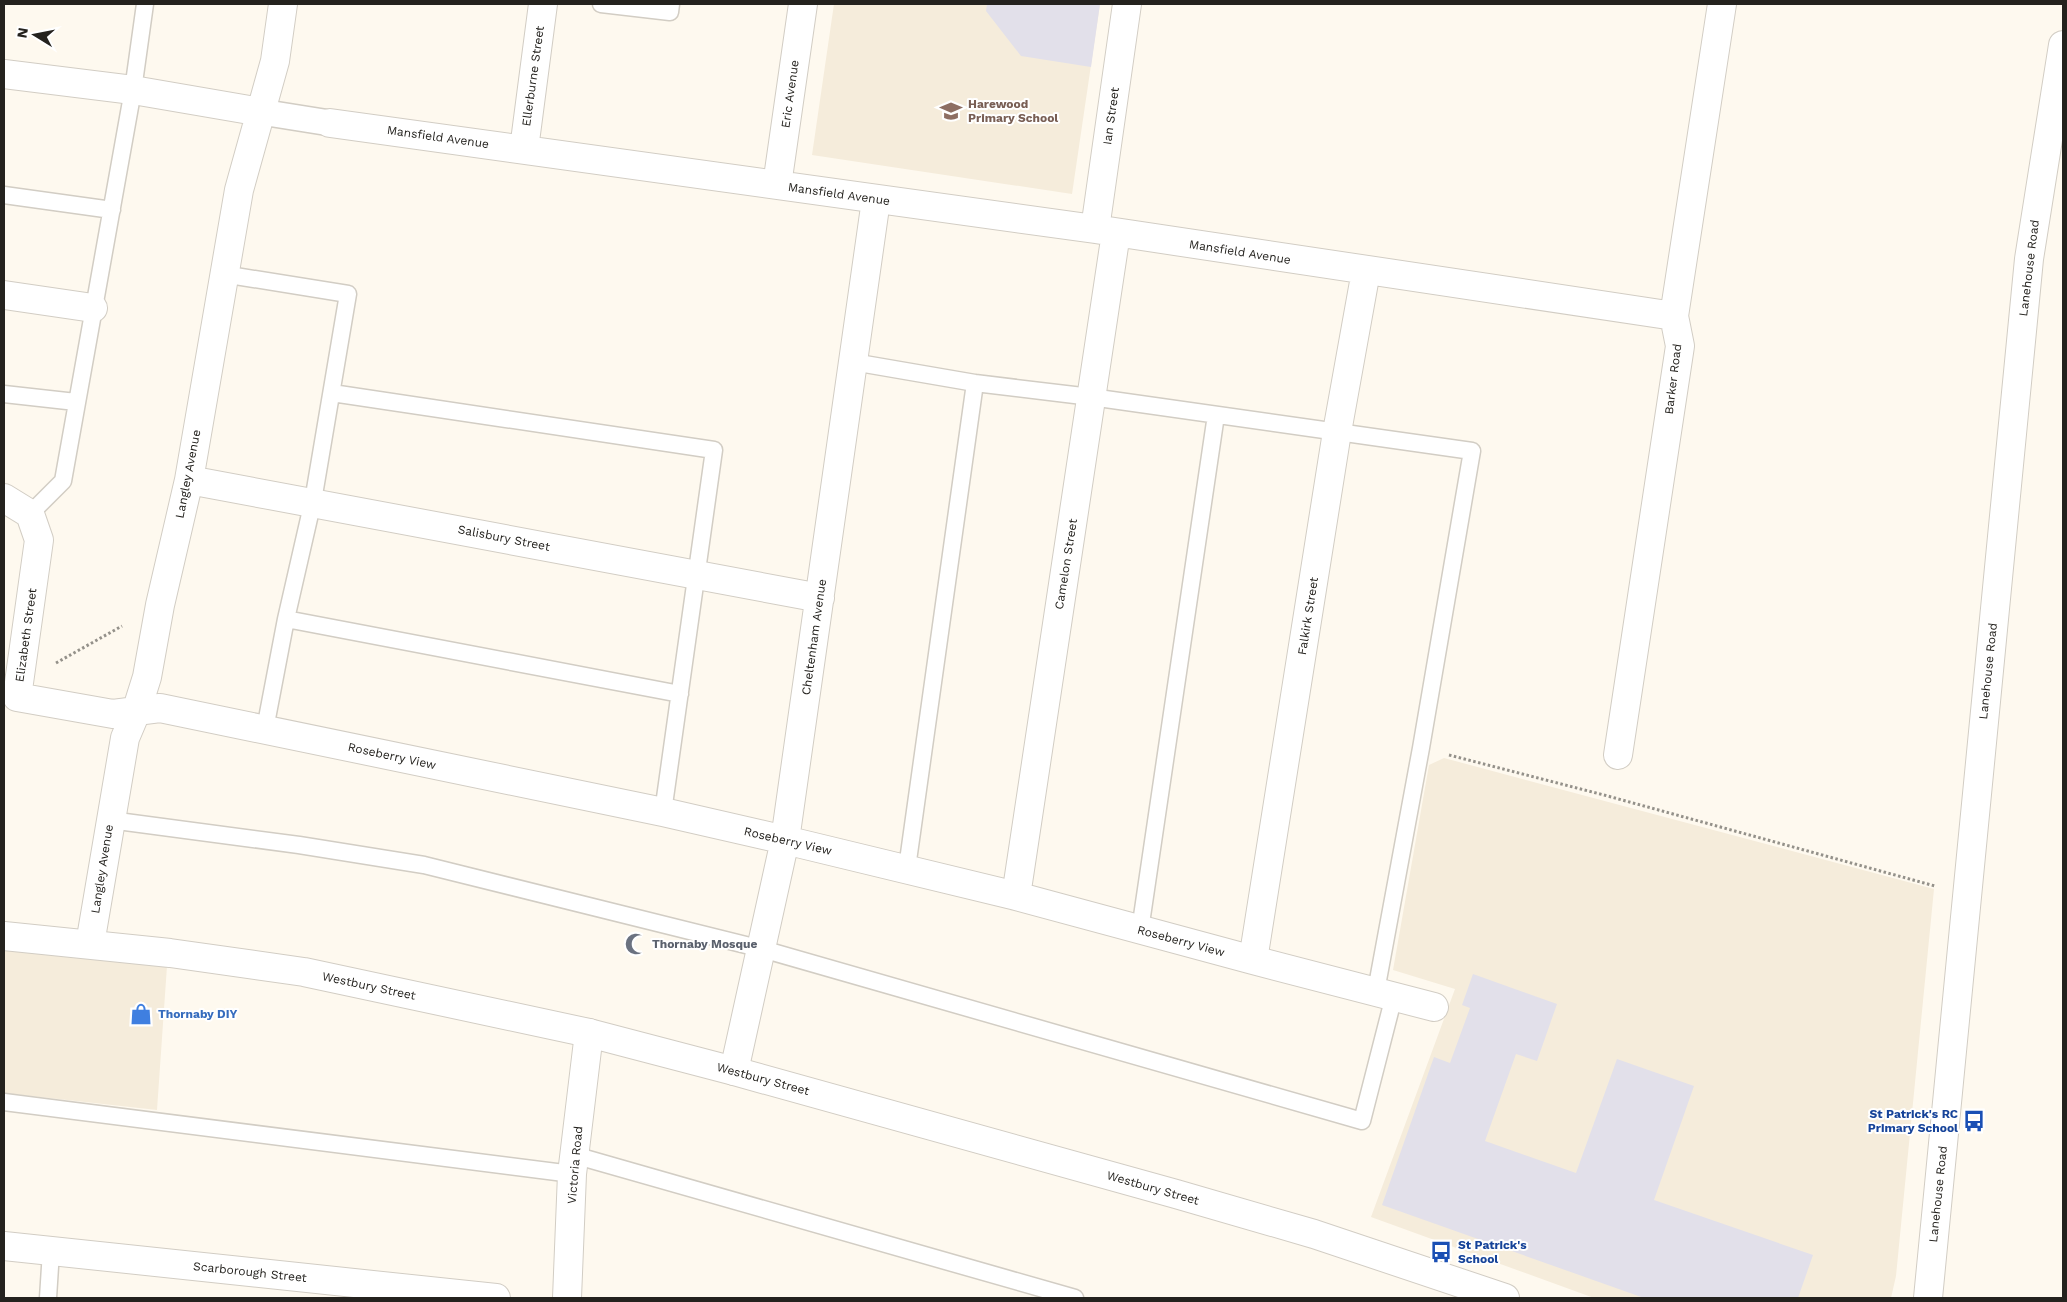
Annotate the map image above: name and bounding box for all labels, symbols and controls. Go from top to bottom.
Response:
north arrow [10,10,60,60]
street label: Ellerburne Street [519,25,547,127]
text: N [13,26,31,39]
street label: Eric Avenue [778,59,802,129]
street label: Ian Street [1100,86,1122,146]
place label: Harewood Primary School [968,97,1058,125]
school or university icon: Harewood Primary School [938,98,964,124]
street label: Mansfield Avenue [386,123,490,151]
street label: Mansfield Avenue [787,180,891,208]
street label: Lanehouse Road [2016,219,2042,317]
street label: Mansfield Avenue [1188,237,1292,267]
street label: Barker Road [1662,343,1684,415]
street label: Langley Avenue [173,428,203,520]
street label: Camelon Street [1052,518,1080,610]
street label: Salisbury Street [457,522,551,554]
street label: Falkirk Street [1295,576,1321,656]
street label: Cheltenham Avenue [799,578,829,696]
street label: Elizabeth Street [12,587,40,683]
street label: Lanehouse Road [1976,622,2000,720]
street label: Roseberry View [347,740,437,772]
street label: Langley Avenue [88,823,116,915]
street label: Roseberry View [743,824,833,858]
street label: Roseberry View [1136,923,1226,959]
mosque icon: Thornaby Mosque [623,931,649,957]
place label: Thornaby Mosque [652,937,757,951]
street label: Westbury Street [321,969,417,1003]
shop icon: Thornaby DIY [128,1001,154,1027]
place label: Thornaby DIY [158,1007,237,1021]
street label: Westbury Street [715,1060,811,1098]
place label: St Patrick's RC Primary School [1868,1107,1958,1135]
bus stop icon: St Patrick's RC Primary School [1961,1108,1987,1134]
street label: Victoria Road [565,1126,585,1204]
street label: Lanehouse Road [1926,1145,1950,1243]
street label: Westbury Street [1105,1168,1201,1208]
place label: St Patrick's School [1458,1238,1527,1266]
bus stop icon: St Patrick's School [1428,1239,1454,1265]
street label: Scarborough Street [192,1259,308,1285]

